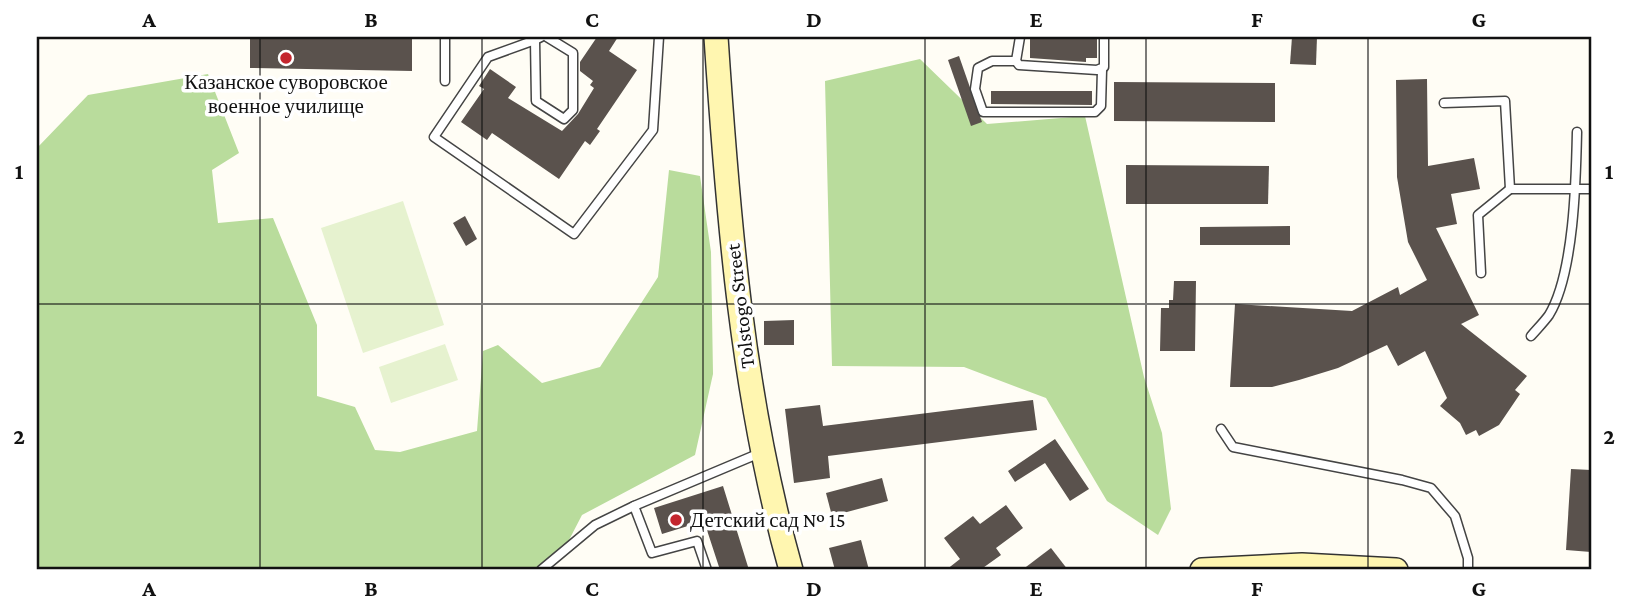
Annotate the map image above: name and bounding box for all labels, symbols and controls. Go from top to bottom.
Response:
text: A [141,6,156,32]
text: B [364,6,378,32]
text: C [585,6,599,32]
text: D [806,6,822,32]
text: E [1029,6,1043,32]
text: F [1251,6,1263,32]
text: G [1472,6,1487,32]
marker: Казанское суворовское военное училище [278,50,294,66]
place label: Казанское суворовское военное училище [184,70,388,118]
text: 1 [15,158,24,184]
text: 1 [1605,158,1614,184]
street label: Tolstogo Street [720,241,760,370]
text: 2 [13,423,25,449]
text: 2 [1603,423,1615,449]
place label: Детский сад № 15 [690,508,846,532]
marker: Детский сад № 15 [668,512,684,528]
text: A [141,575,156,601]
text: B [364,575,378,601]
text: C [585,575,599,601]
text: D [806,575,822,601]
text: E [1029,575,1043,601]
text: F [1251,575,1263,601]
text: G [1472,575,1487,601]

